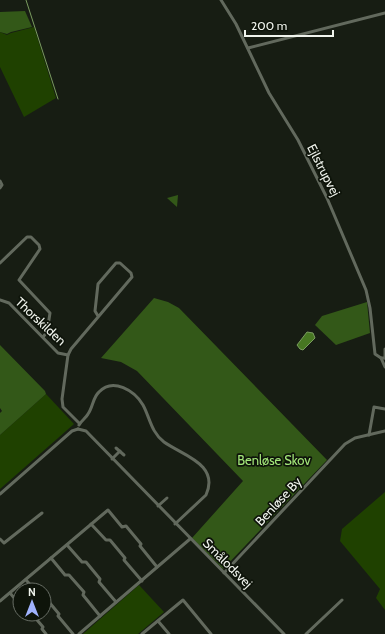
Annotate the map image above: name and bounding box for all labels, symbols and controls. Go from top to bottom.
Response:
scale bar [245,12,333,38]
text: 200 m [251,18,287,33]
street label: Ejlstrupvej [303,141,344,199]
street label: Thorskilden [12,294,70,348]
park label: Benløse Skov [237,452,311,468]
street label: Benløse By [251,473,305,529]
street label: Smålodsvej [199,535,256,592]
north arrow [12,582,52,622]
text: N [28,585,36,599]

